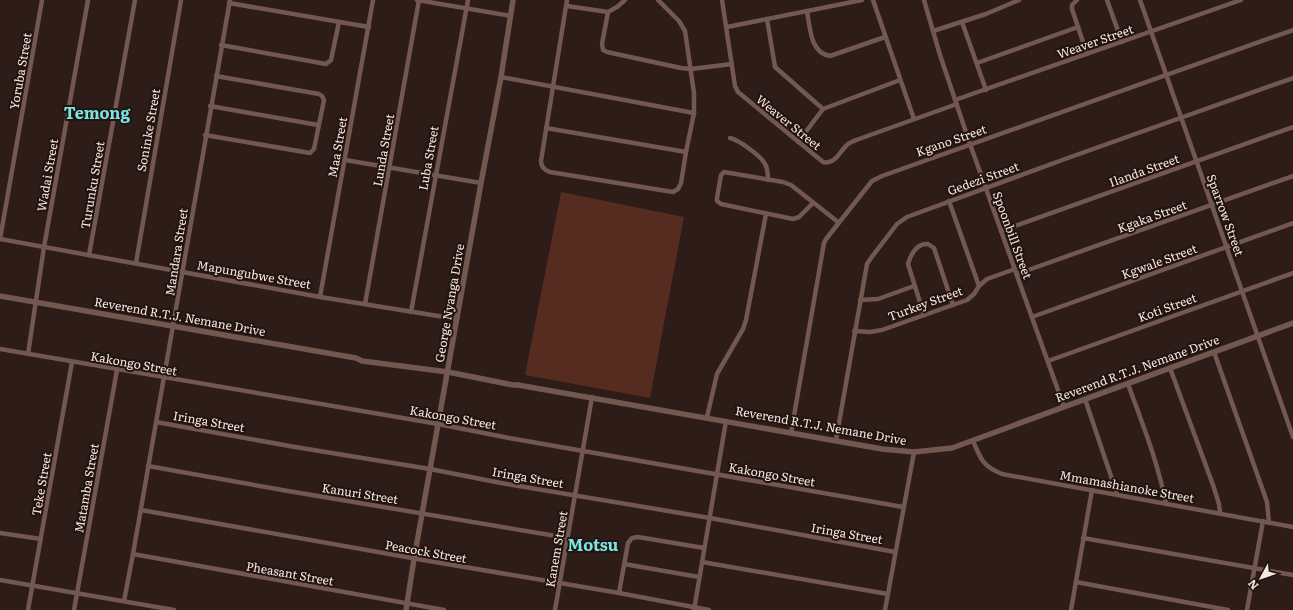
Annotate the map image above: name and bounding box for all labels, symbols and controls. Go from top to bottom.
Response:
street label: Weaver Street [1054,19,1136,62]
street label: Yoruba Street [4,31,36,111]
street label: Soninke Street [132,87,164,173]
street label: Weaver Street [752,90,826,154]
district label: Temong [64,100,131,124]
street label: Lunda Street [368,112,398,188]
street label: Maa Street [323,115,351,179]
street label: Kgano Street [913,119,989,160]
street label: Luba Street [413,124,443,192]
street label: Wadai Street [32,137,62,213]
street label: Turunku Street [75,139,109,230]
street label: Ilanda Street [1106,149,1182,191]
street label: Gedezi Street [945,157,1022,199]
street label: Sparrow Street [1203,171,1249,259]
street label: Spoonbill Street [989,189,1037,282]
street label: Kgaka Street [1115,195,1189,237]
street label: Mandara Street [160,207,192,297]
street label: Kgwale Street [1119,239,1199,283]
street label: George Nyanga Drive [430,242,468,364]
street label: Mapungubwe Street [196,255,313,293]
street label: Turkey Street [885,281,965,325]
street label: Koti Street [1135,288,1199,326]
street label: Reverend R.T.J. Nemane Drive [93,292,267,340]
street label: Reverend R.T.J. Nemane Drive [1052,330,1222,406]
street label: Kakongo Street [89,347,179,379]
street label: Kakongo Street [408,401,498,433]
street label: Reverend R.T.J. Nemane Drive [734,401,908,449]
street label: Iringa Street [172,406,246,436]
street label: Matamba Street [69,442,103,534]
street label: Teke Street [27,451,55,517]
street label: Kakongo Street [727,458,817,490]
street label: Iringa Street [491,462,565,492]
street label: Mmamashianoke Street [1058,465,1196,507]
street label: Kanuri Street [321,478,400,508]
street label: Kanem Street [540,509,572,589]
street label: Iringa Street [810,518,884,548]
district label: Motsu [568,532,619,556]
street label: Peacock Street [384,535,468,567]
street label: Pheasant Street [245,556,335,590]
north arrow [1241,558,1281,598]
text: N [1243,576,1262,594]

